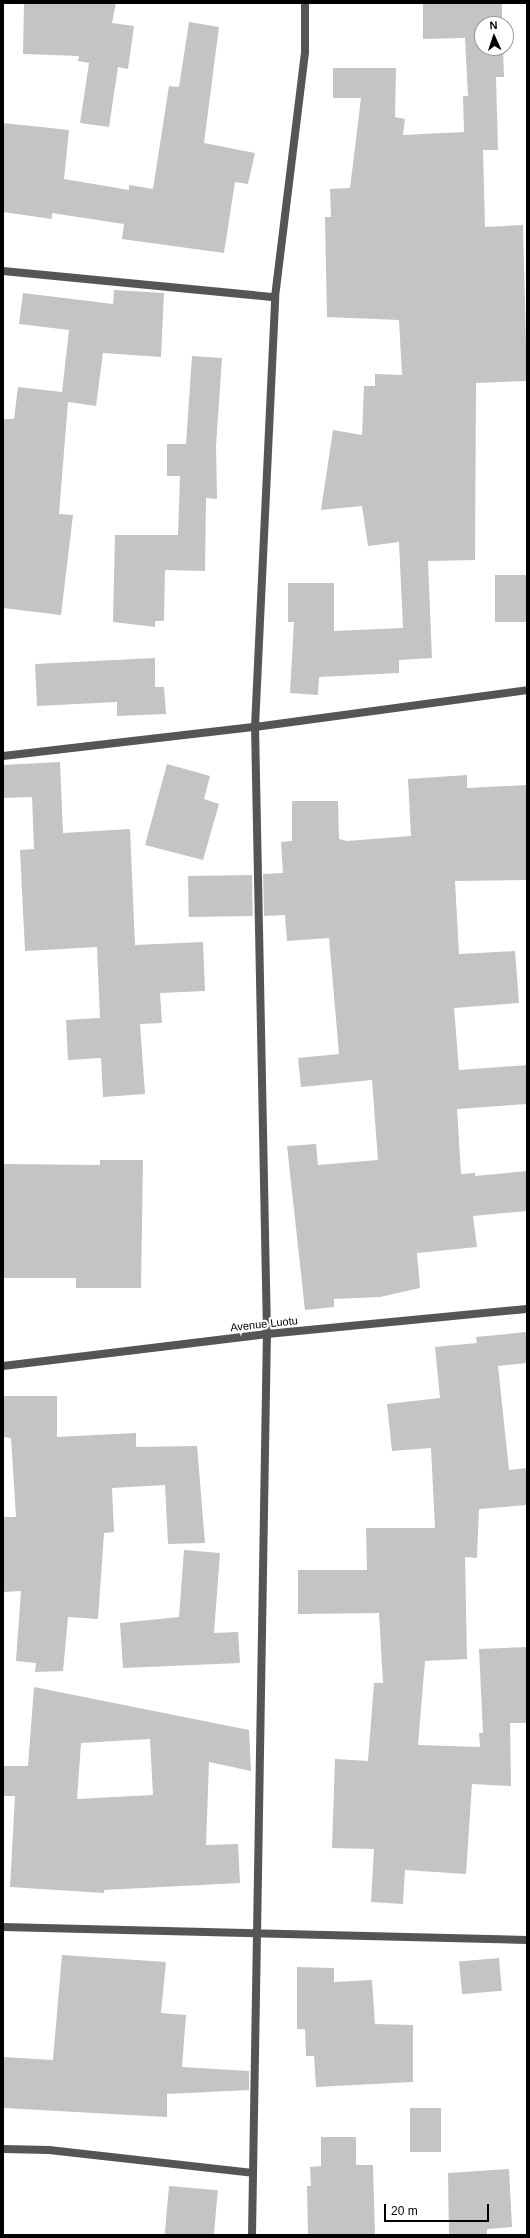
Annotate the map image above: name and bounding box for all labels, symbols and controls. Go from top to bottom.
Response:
north arrow [474,16,514,56]
text: N [489,19,498,31]
street label: Avenue Luotu [230,1314,298,1334]
scale bar [386,2196,491,2222]
text: 20 m [391,2204,418,2218]

